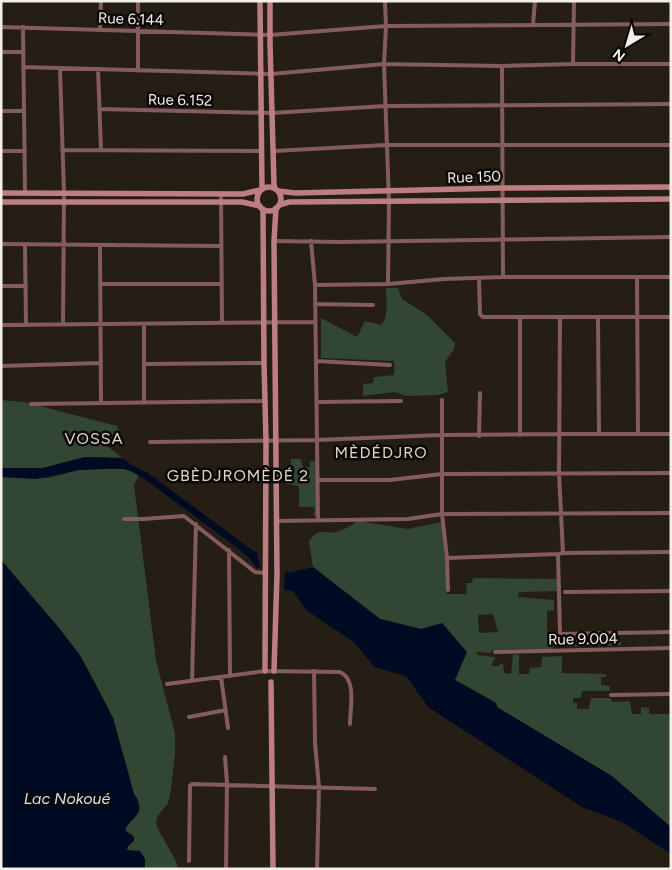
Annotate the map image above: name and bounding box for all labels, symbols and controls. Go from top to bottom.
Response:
street label: Rue 6.144 [98,9,164,29]
north arrow [602,20,652,70]
text: N [610,45,629,65]
street label: Rue 6.152 [148,90,212,110]
street label: Rue 150 [447,167,501,187]
district label: VOSSA [65,429,123,448]
district label: MÈDÉDJRO [334,443,428,462]
district label: GBÈDJROMÈDÉ 2 [167,466,309,485]
street label: Rue 9.004 [548,629,618,649]
water label: Lac Nokoué [24,789,111,808]

